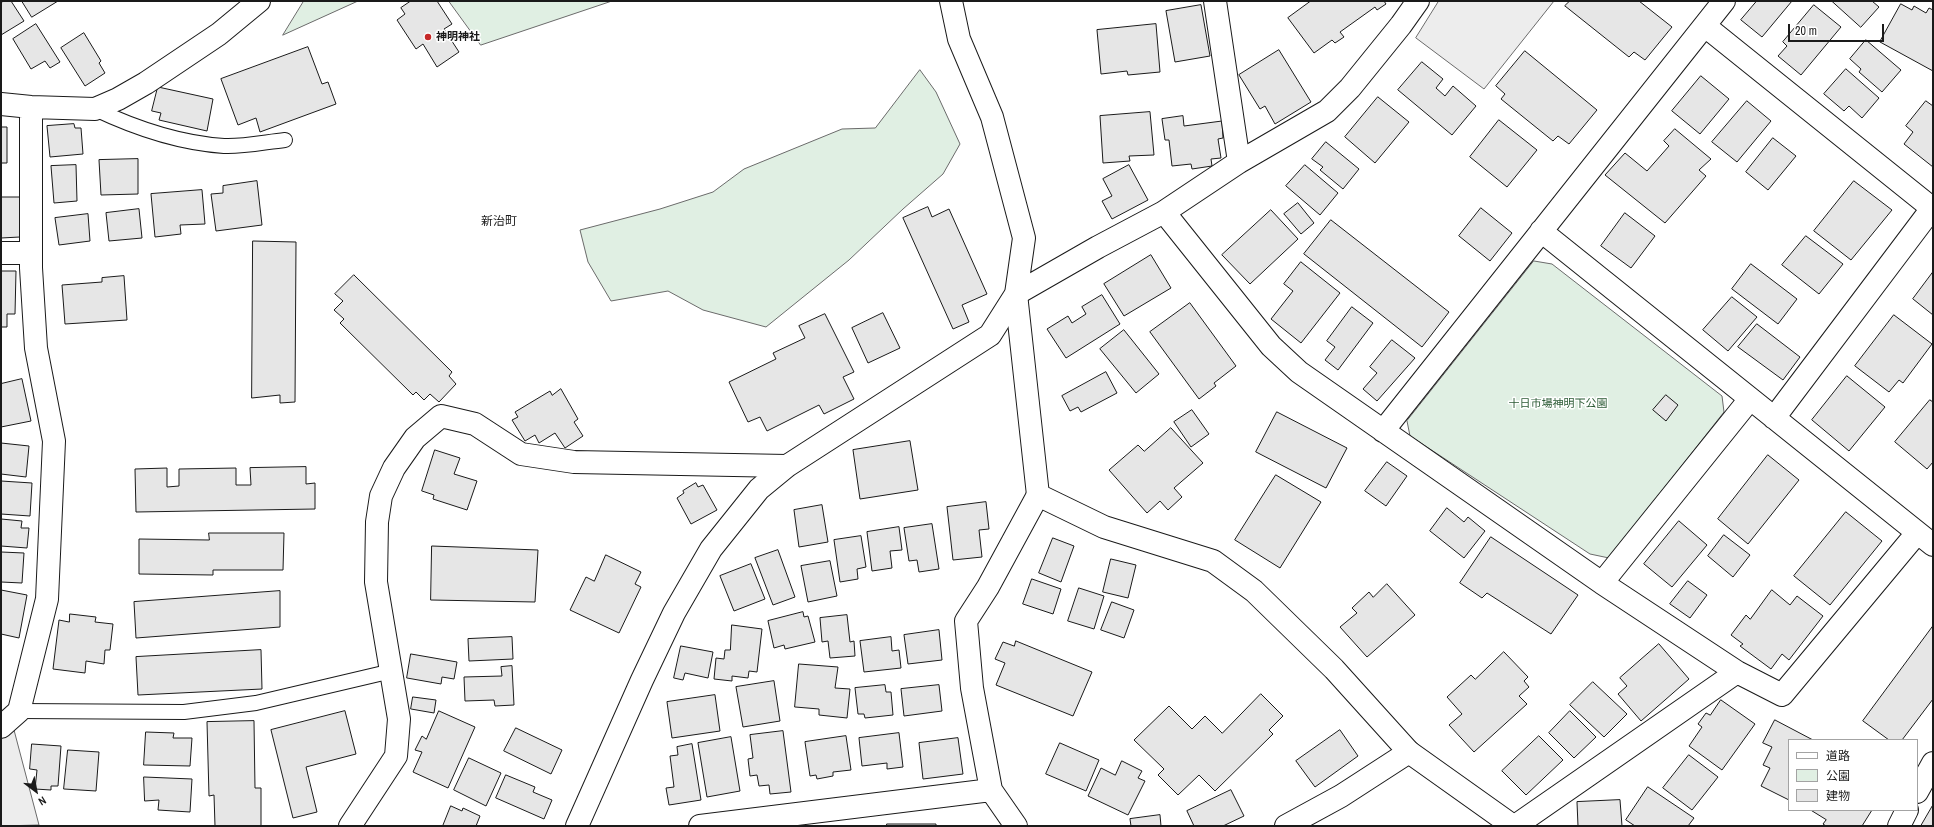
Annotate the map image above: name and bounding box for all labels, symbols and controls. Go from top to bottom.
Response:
scale bar [1790,16,1886,42]
text: 20 m [1795,23,1817,39]
place label: 神明神社 [436,30,480,44]
marker: 神明神社 [423,32,433,42]
district label: 新治町 [481,215,517,229]
park label: 十日市場神明下公園 [1509,397,1607,411]
legend [1788,739,1918,811]
text: 道路 [1826,748,1850,764]
text: 公園 [1826,768,1850,784]
north arrow [16,771,56,811]
text: 建物 [1826,788,1850,804]
text: N [36,794,49,809]

